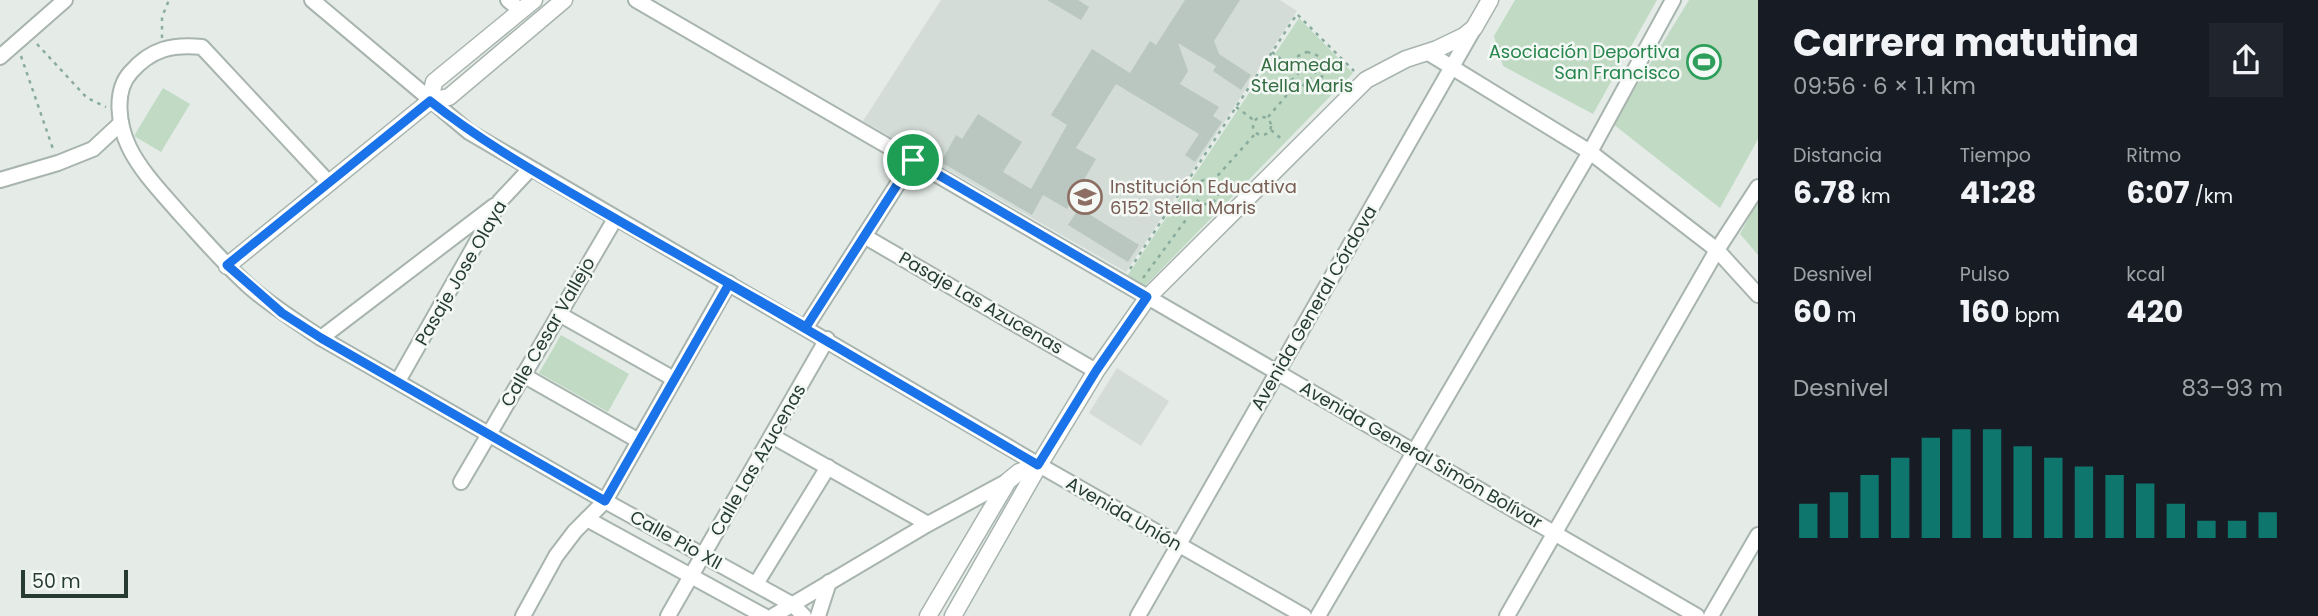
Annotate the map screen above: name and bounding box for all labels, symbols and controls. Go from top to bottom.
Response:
text: Carrera matutina [1793,16,2139,69]
button: share [2209,23,2283,97]
place label: Asociación Deportiva San Francisco [1489,39,1680,85]
sports icon: Asociación Deportiva San Francisco [1685,43,1723,81]
park label: Alameda Stella Maris [1251,52,1353,98]
text: 09:56 · 6 × 1.1 km [1793,70,1976,102]
pin [883,130,943,190]
icon: arrive [894,141,932,179]
text: Distancia [1793,142,1882,169]
text: Tiempo [1960,142,2031,169]
text: Ritmo [2126,142,2181,169]
text: 6.78 [1793,171,1856,214]
text: 41:28 [1960,171,2036,214]
text: 6:07 [2126,171,2190,214]
place label: Institución Educativa 6152 Stella Maris [1110,174,1297,220]
school or university icon: Institución Educativa 6152 Stella Maris [1066,178,1104,216]
text: km [1856,183,1891,210]
text: /km [2190,183,2233,210]
street label: Pasaje Jose Olaya [409,195,512,350]
street label: Avenida General Córdova [1245,201,1383,415]
street label: Pasaje Las Azucenas [895,245,1068,360]
street label: Calle Cesar Vallejo [494,252,601,411]
text: Desnivel [1793,261,1872,288]
text: Pulso [1960,261,2010,288]
text: kcal [2126,261,2165,288]
text: 60 [1793,290,1832,333]
text: 160 [1960,290,2010,333]
text: 420 [2126,290,2183,333]
text: m [1832,302,1856,329]
text: bpm [2010,302,2060,329]
text: Desnivel [1793,372,1889,404]
text: 83–93 m [2182,372,2283,404]
street label: Avenida General Simón Bolívar [1295,375,1547,535]
street label: Calle Las Azucenas [704,379,811,540]
street label: Avenida Unión [1062,470,1187,557]
street label: Calle Pio XII [626,504,727,575]
scale bar [21,567,128,599]
text: 50 m [32,568,81,595]

